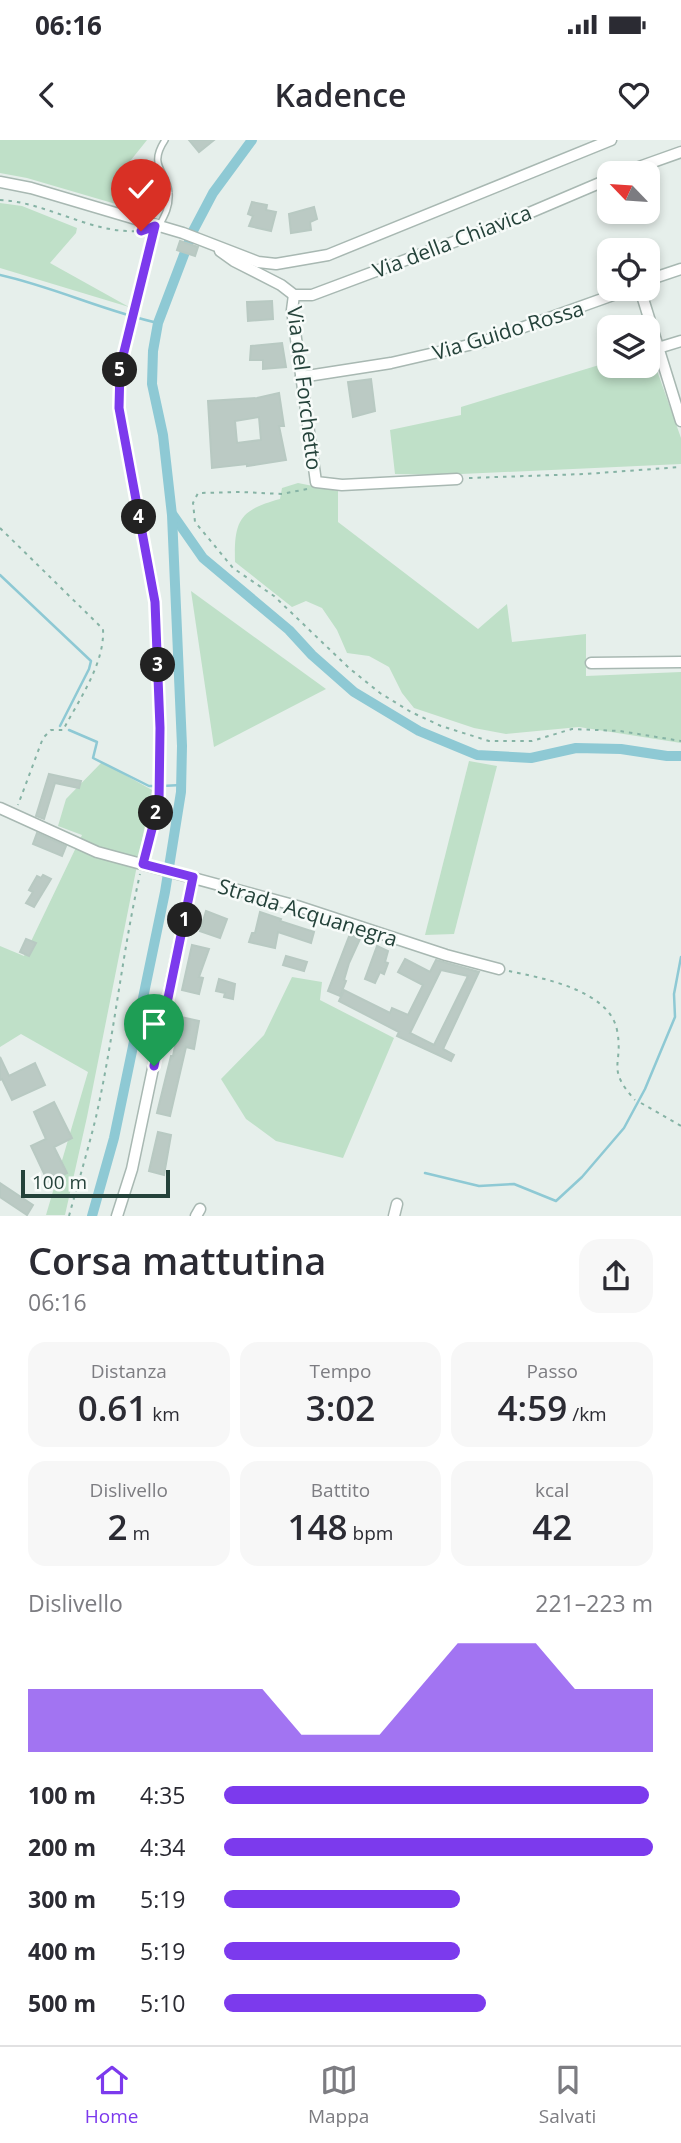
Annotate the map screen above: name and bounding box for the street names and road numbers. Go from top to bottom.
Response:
street label: Via della Chiavica [369,198,535,284]
street label: Via Guido Rossa [429,294,587,366]
street label: Via del Forchetto [281,305,329,471]
street label: Strada Acquanegra [215,871,401,953]

